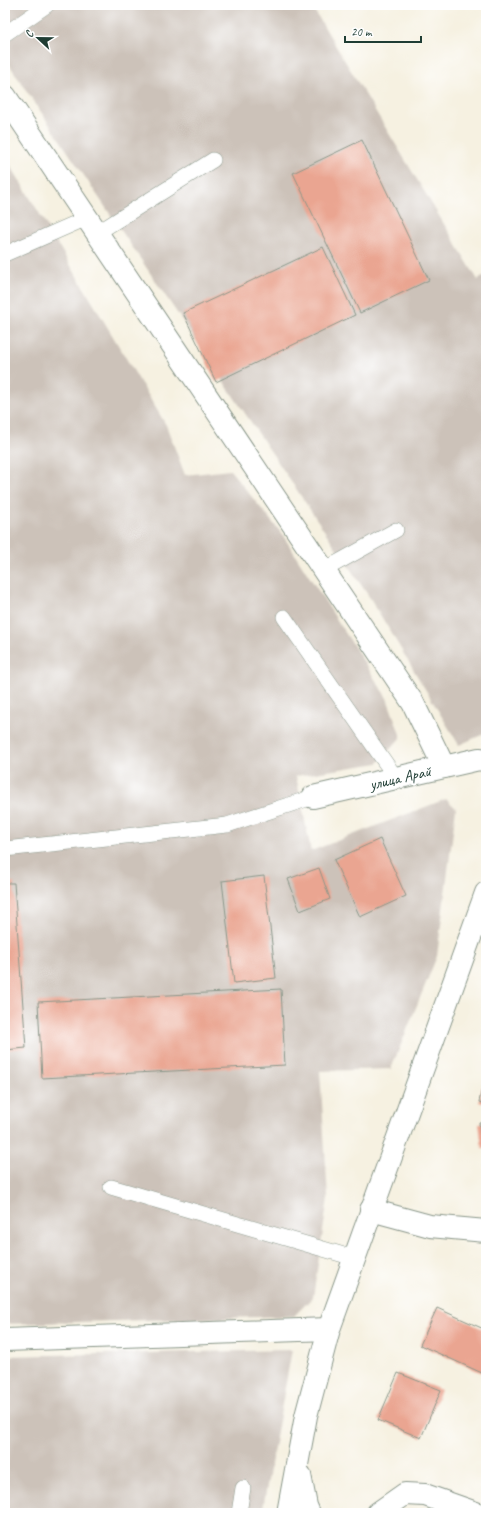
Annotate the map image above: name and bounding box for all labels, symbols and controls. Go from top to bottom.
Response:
north arrow [18,18,58,58]
scale bar [345,18,421,44]
text: 20 m [351,24,373,40]
text: С [21,28,37,39]
street label: улица Арай [367,761,434,795]

